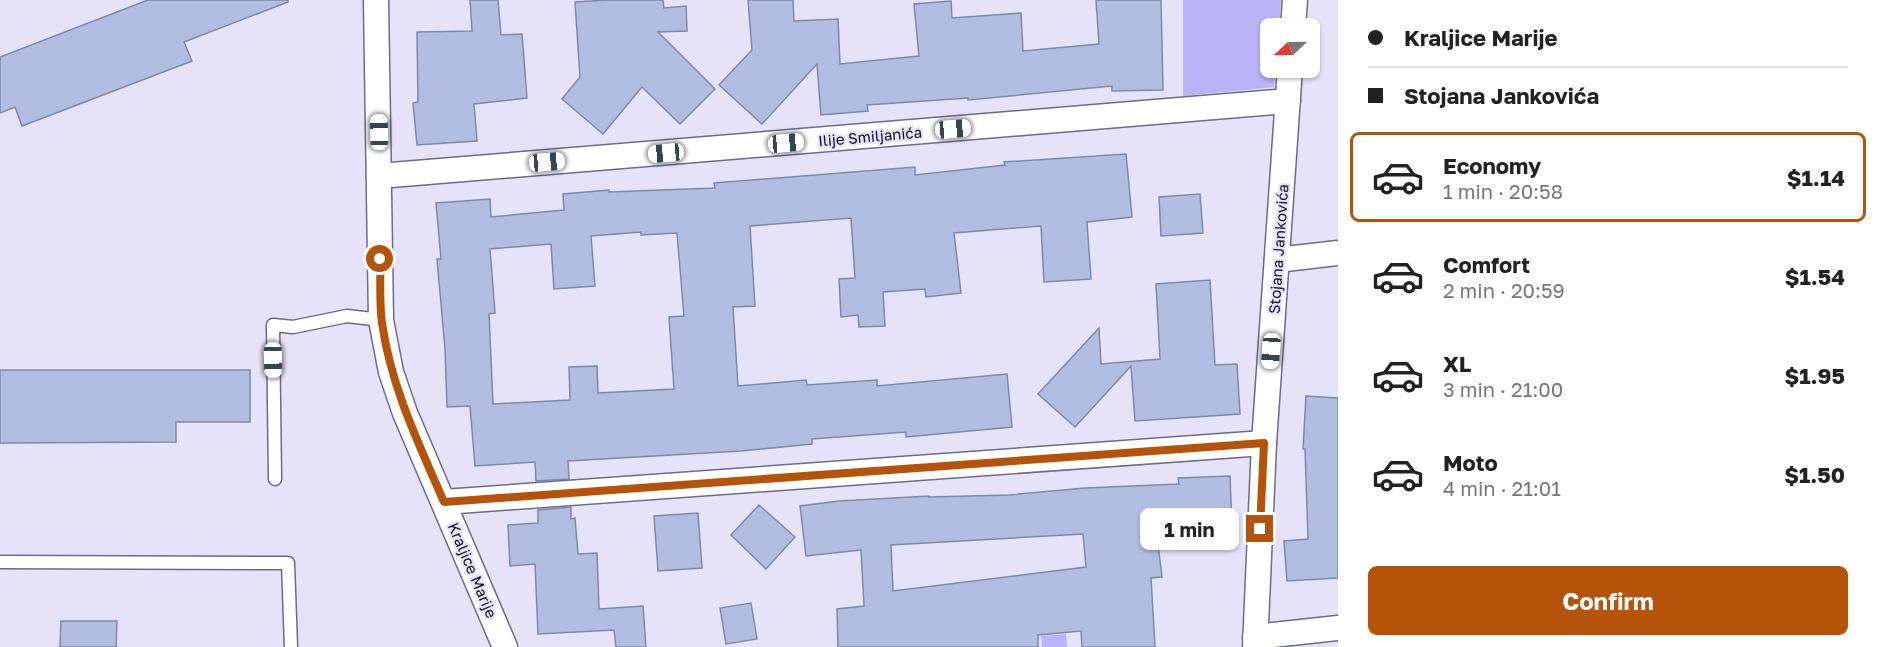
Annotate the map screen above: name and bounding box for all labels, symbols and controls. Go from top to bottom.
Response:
north arrow [1260,18,1320,78]
map controls [1260,18,1320,78]
text: Kraljice Marije [1404,24,1557,51]
text: Stojana Jankovića [1404,82,1599,109]
car [370,114,388,150]
car [934,118,972,140]
street label: Ilije Smiljanića [817,122,923,150]
car [767,132,805,154]
car [647,142,685,164]
icon: car [1371,150,1425,204]
car [528,151,566,173]
text: Economy [1443,152,1541,179]
text: $1.14 [1787,164,1845,191]
text: 1 min · 20:58 [1443,179,1563,203]
street label: Stojana Jankovića [1264,183,1292,315]
route start [366,245,393,272]
icon: car [1371,249,1425,303]
text: Comfort [1443,251,1530,278]
text: $1.54 [1785,263,1845,290]
text: 2 min · 20:59 [1443,278,1565,302]
car [1261,332,1281,370]
car [264,342,282,378]
icon: car [1371,348,1425,402]
text: XL [1443,350,1471,377]
text: $1.95 [1784,362,1845,389]
text: 3 min · 21:00 [1443,377,1563,401]
icon: car [1371,447,1425,501]
text: Moto [1443,449,1498,476]
text: $1.50 [1784,461,1845,488]
text: 4 min · 21:01 [1443,476,1561,500]
callout: 1 min [1140,508,1239,550]
route end [1246,515,1273,542]
text: 1 min [1164,517,1215,541]
street label: Kraljice Marije [445,520,501,621]
button: Confirm [1368,566,1848,635]

